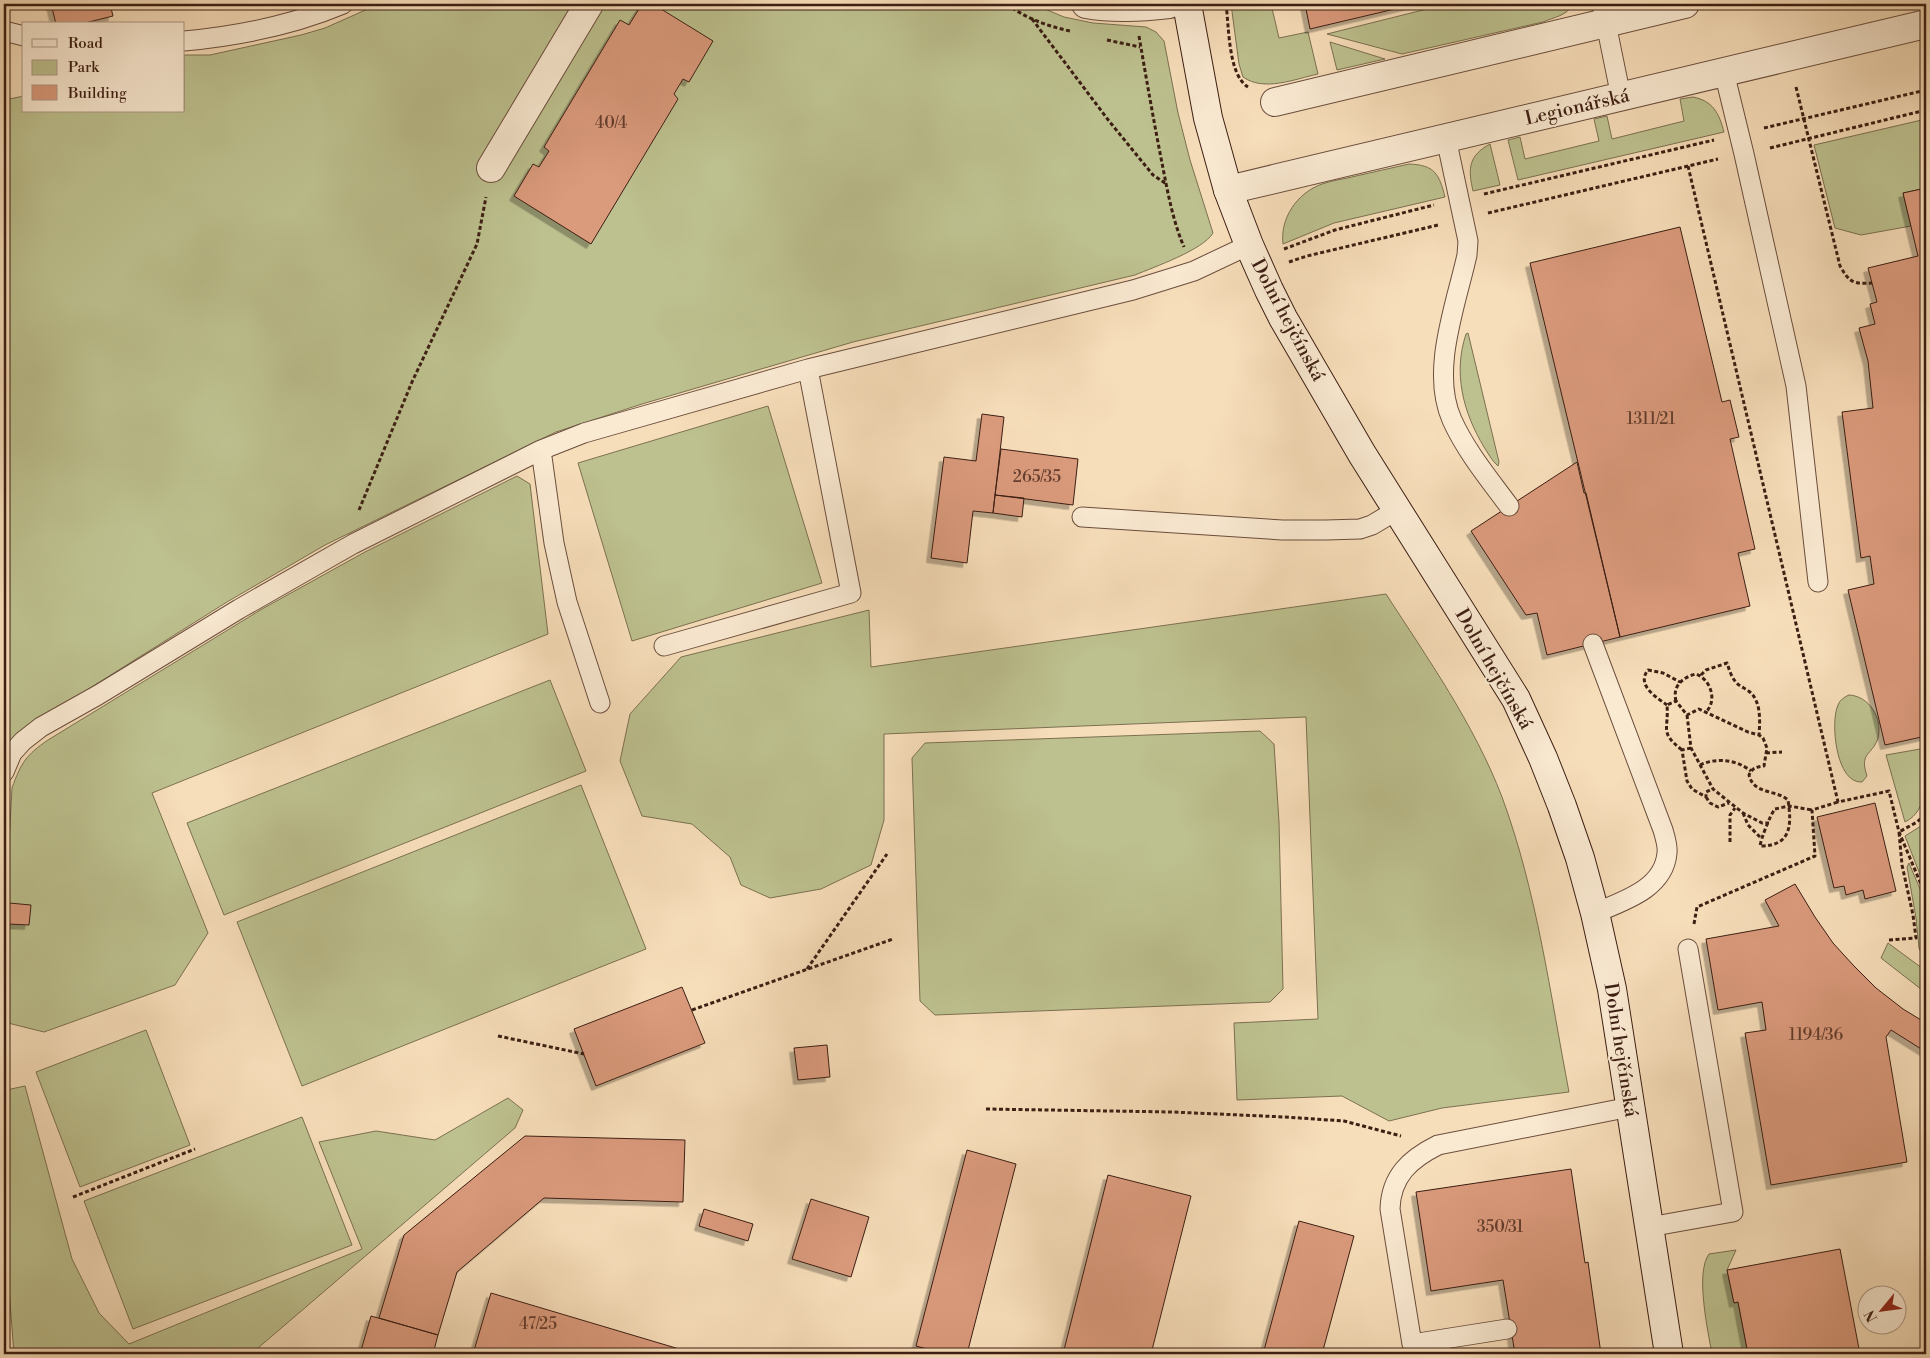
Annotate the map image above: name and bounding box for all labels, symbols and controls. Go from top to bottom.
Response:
legend [22,22,185,112]
text: Road [68,34,103,53]
text: Park [68,58,100,77]
street label: Legionářská [1522,83,1632,131]
text: Building [67,84,127,103]
house number: 40/4 [595,113,628,133]
street label: Dolní hejčínská [1246,255,1331,386]
house number: 1311/21 [1627,409,1676,429]
house number: 265/35 [1013,467,1061,487]
street label: Dolní hejčínská [1450,604,1538,734]
street label: Dolní hejčínská [1599,981,1644,1119]
house number: 1194/36 [1789,1025,1844,1045]
house number: 350/31 [1477,1217,1523,1237]
north arrow [1858,1286,1908,1336]
text: N [1861,1307,1882,1325]
house number: 47/25 [519,1314,557,1334]

